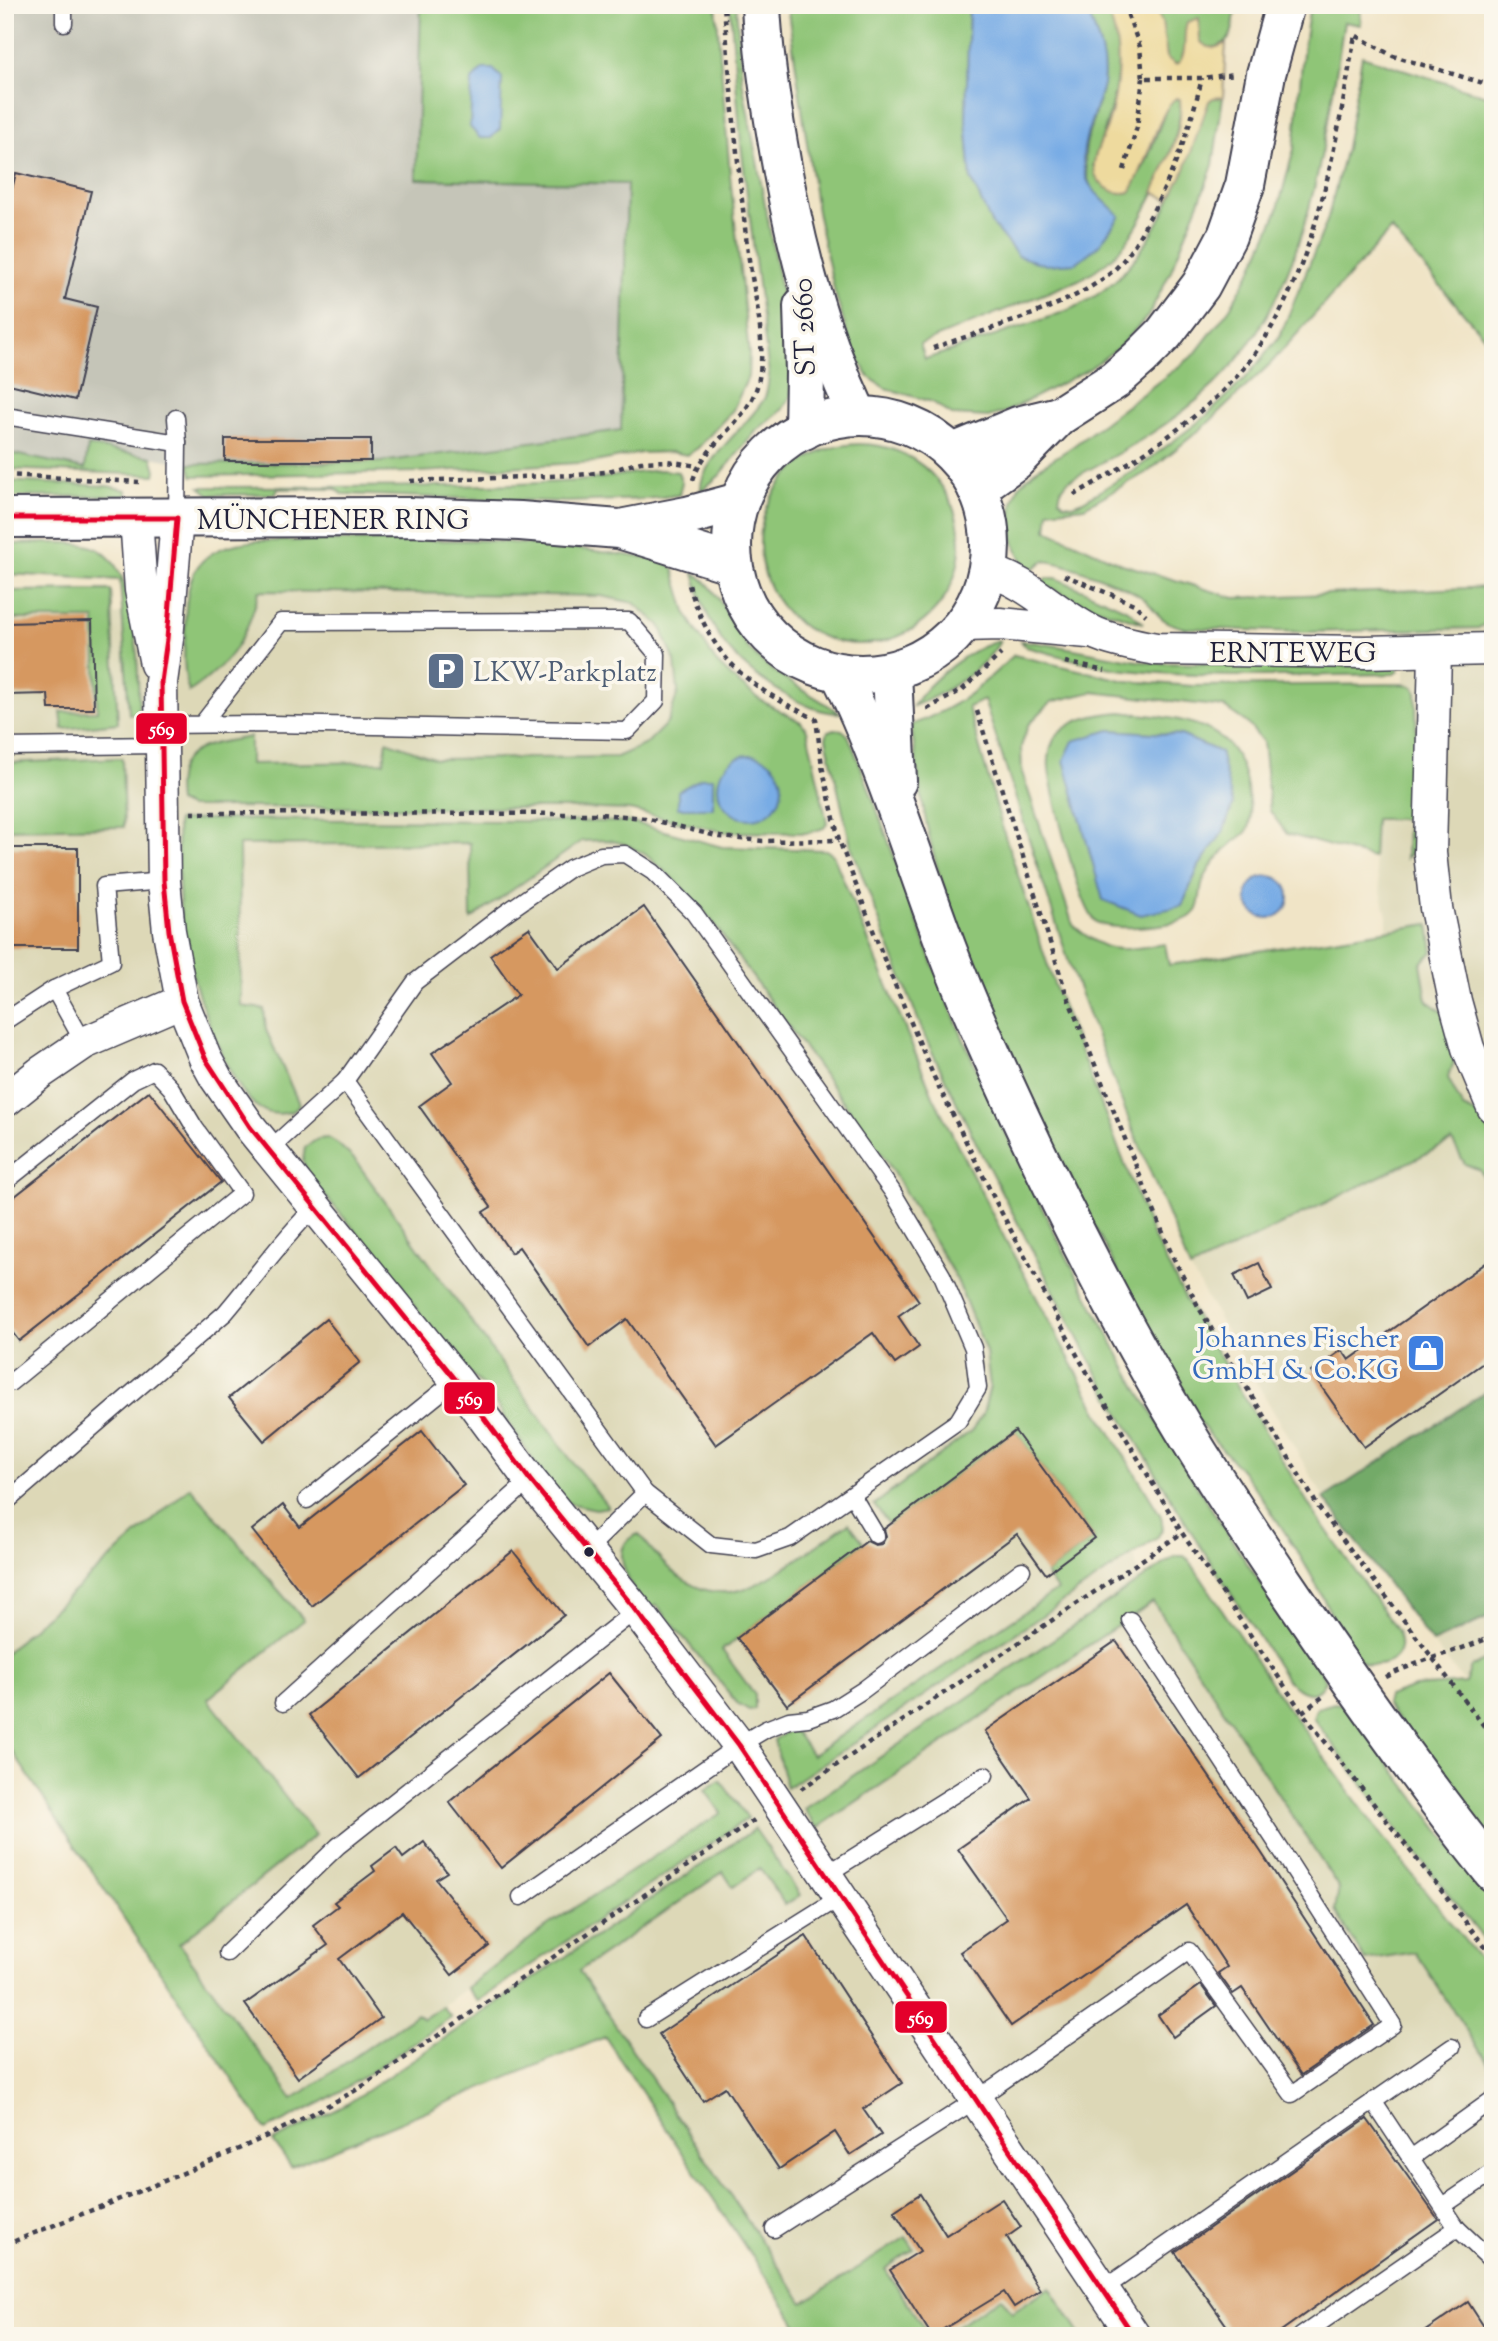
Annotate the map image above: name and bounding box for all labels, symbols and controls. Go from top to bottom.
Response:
street label: ST 2660 [784,277,828,377]
street label: MÜNCHENER RING [197,502,469,542]
street label: ERNTEWEG [1210,635,1377,675]
parking icon: LKW-Parkplatz [425,650,467,692]
place label: LKW-Parkplatz [473,654,657,694]
line badge: 569 [135,712,188,745]
text: 569 [147,717,175,744]
place label: Johannes Fischer GmbH & Co.KG [1192,1320,1399,1392]
shop icon: Johannes Fischer GmbH & Co.KG [1405,1332,1447,1374]
line badge: 569 [443,1381,496,1415]
text: 569 [455,1387,483,1414]
unlabelled marker [582,1545,596,1559]
line badge: 569 [894,2000,948,2034]
text: 569 [906,2006,934,2033]

